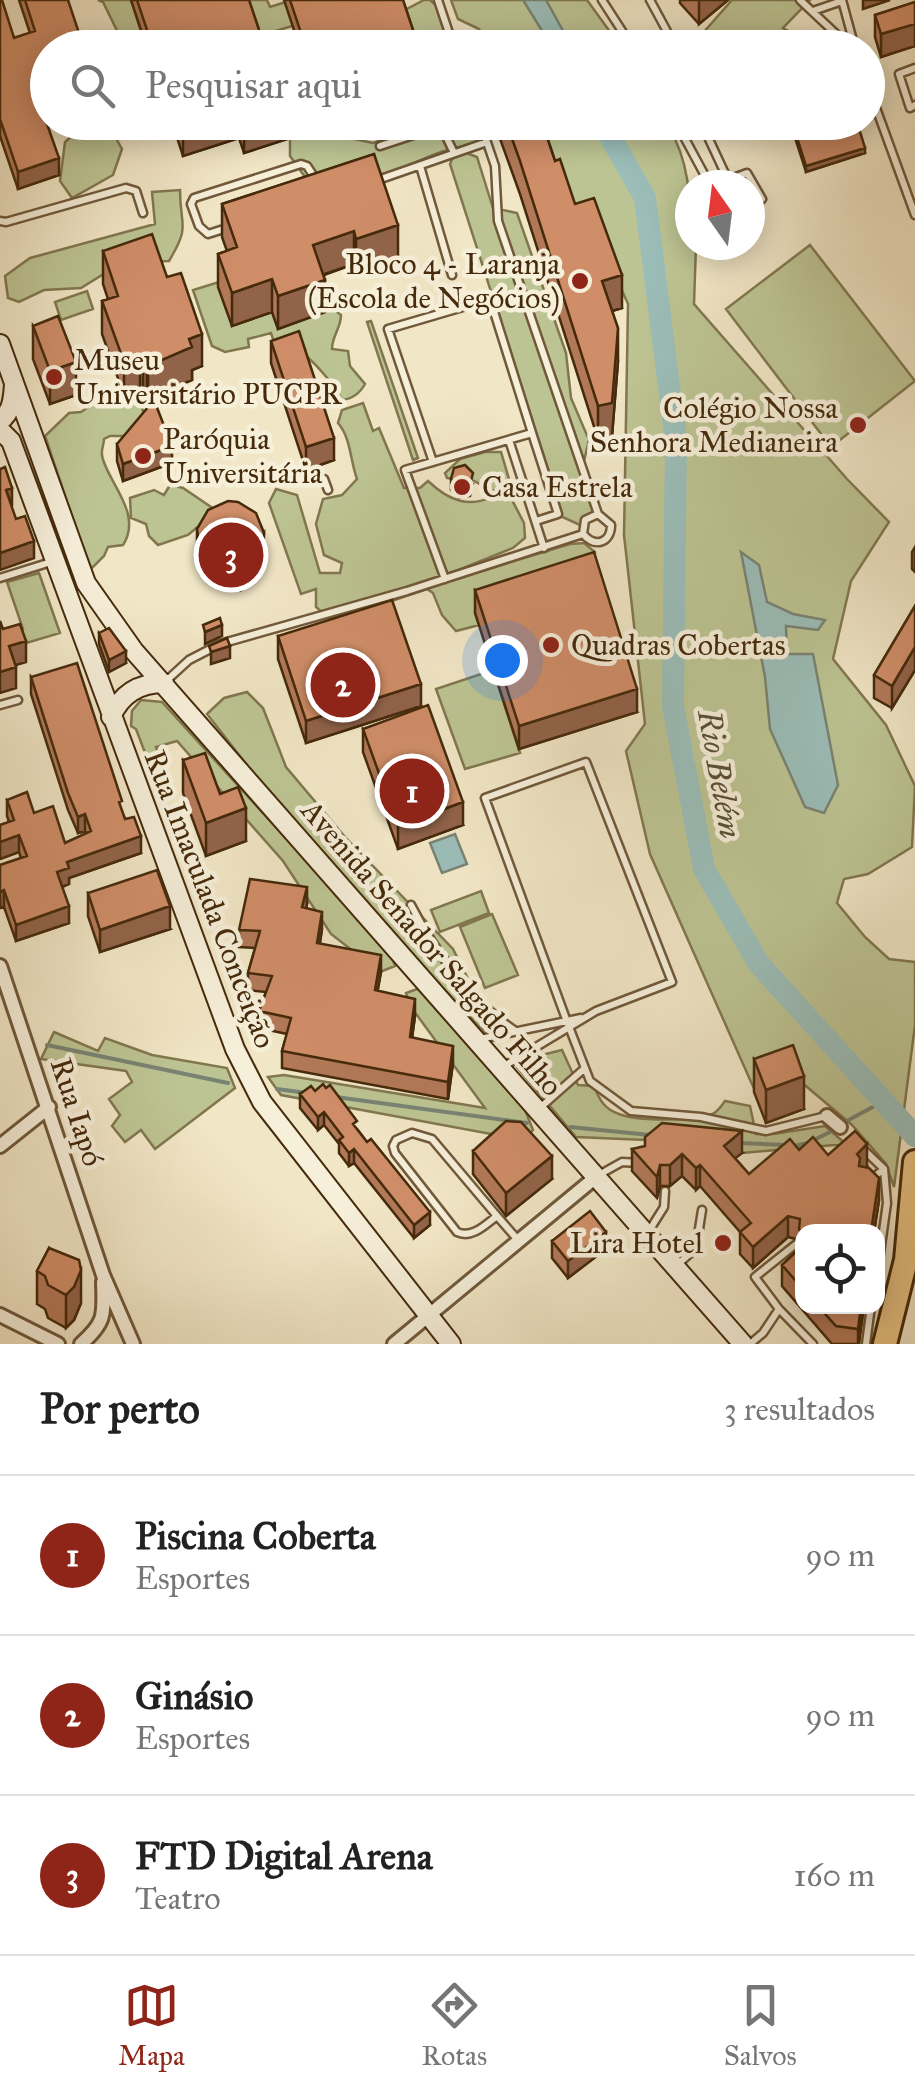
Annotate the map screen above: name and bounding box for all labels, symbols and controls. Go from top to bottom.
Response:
search box [30,30,885,140]
icon: search [65,58,120,113]
text: Pesquisar aqui [145,62,362,108]
north arrow [675,170,765,260]
place label: Bloco 4 - Laranja (Escola de Negócios) [308,246,560,317]
marker: Bloco 4 - Laranja (Escola de Negócios) [569,270,591,292]
place label: Museu Universitário PUCPR [74,342,343,412]
marker: Museu Universitário PUCPR [43,366,65,388]
place label: Colégio Nossa Senhora Medianeira [590,390,838,460]
marker: Colégio Nossa Senhora Medianeira [847,414,869,436]
place label: Paróquia Universitária [163,421,323,491]
marker: Paróquia Universitária [132,445,154,467]
place label: Casa Estrela [482,469,633,505]
marker: Casa Estrela [451,476,473,498]
pin: 3 [198,518,264,592]
place label: Quadras Cobertas [571,627,786,663]
marker: Quadras Cobertas [540,634,562,656]
your location [477,635,528,686]
pin: 2 [310,648,376,722]
water label: Rio Belém [689,706,750,842]
street label: Rua Imaculada Conceição [137,745,283,1053]
pin: 1 [380,754,444,828]
street label: Avenida Senador Salgado Filho [292,791,570,1103]
street label: Rua Iapó [43,1053,111,1171]
map controls [795,1224,885,1314]
button: locate [795,1224,885,1314]
place label: Lira Hotel [570,1225,704,1261]
marker: Lira Hotel [712,1232,734,1254]
text: Por perto [40,1383,200,1435]
text: 3 resultados [724,1390,875,1429]
text: Piscina Coberta [135,1513,376,1559]
text: 1 [66,1536,79,1575]
text: 90 m [805,1536,875,1575]
text: Esportes [135,1559,250,1598]
text: Ginásio [135,1673,253,1719]
text: 2 [65,1696,80,1735]
text: 90 m [805,1696,875,1735]
text: Esportes [135,1719,250,1758]
text: FTD Digital Arena [135,1833,433,1879]
text: 3 [66,1856,79,1895]
text: 160 m [794,1856,875,1895]
text: Teatro [135,1879,221,1918]
tab: Mapa [118,1978,185,2073]
tab: Rotas [421,1978,487,2073]
tab: Salvos [724,1978,797,2073]

